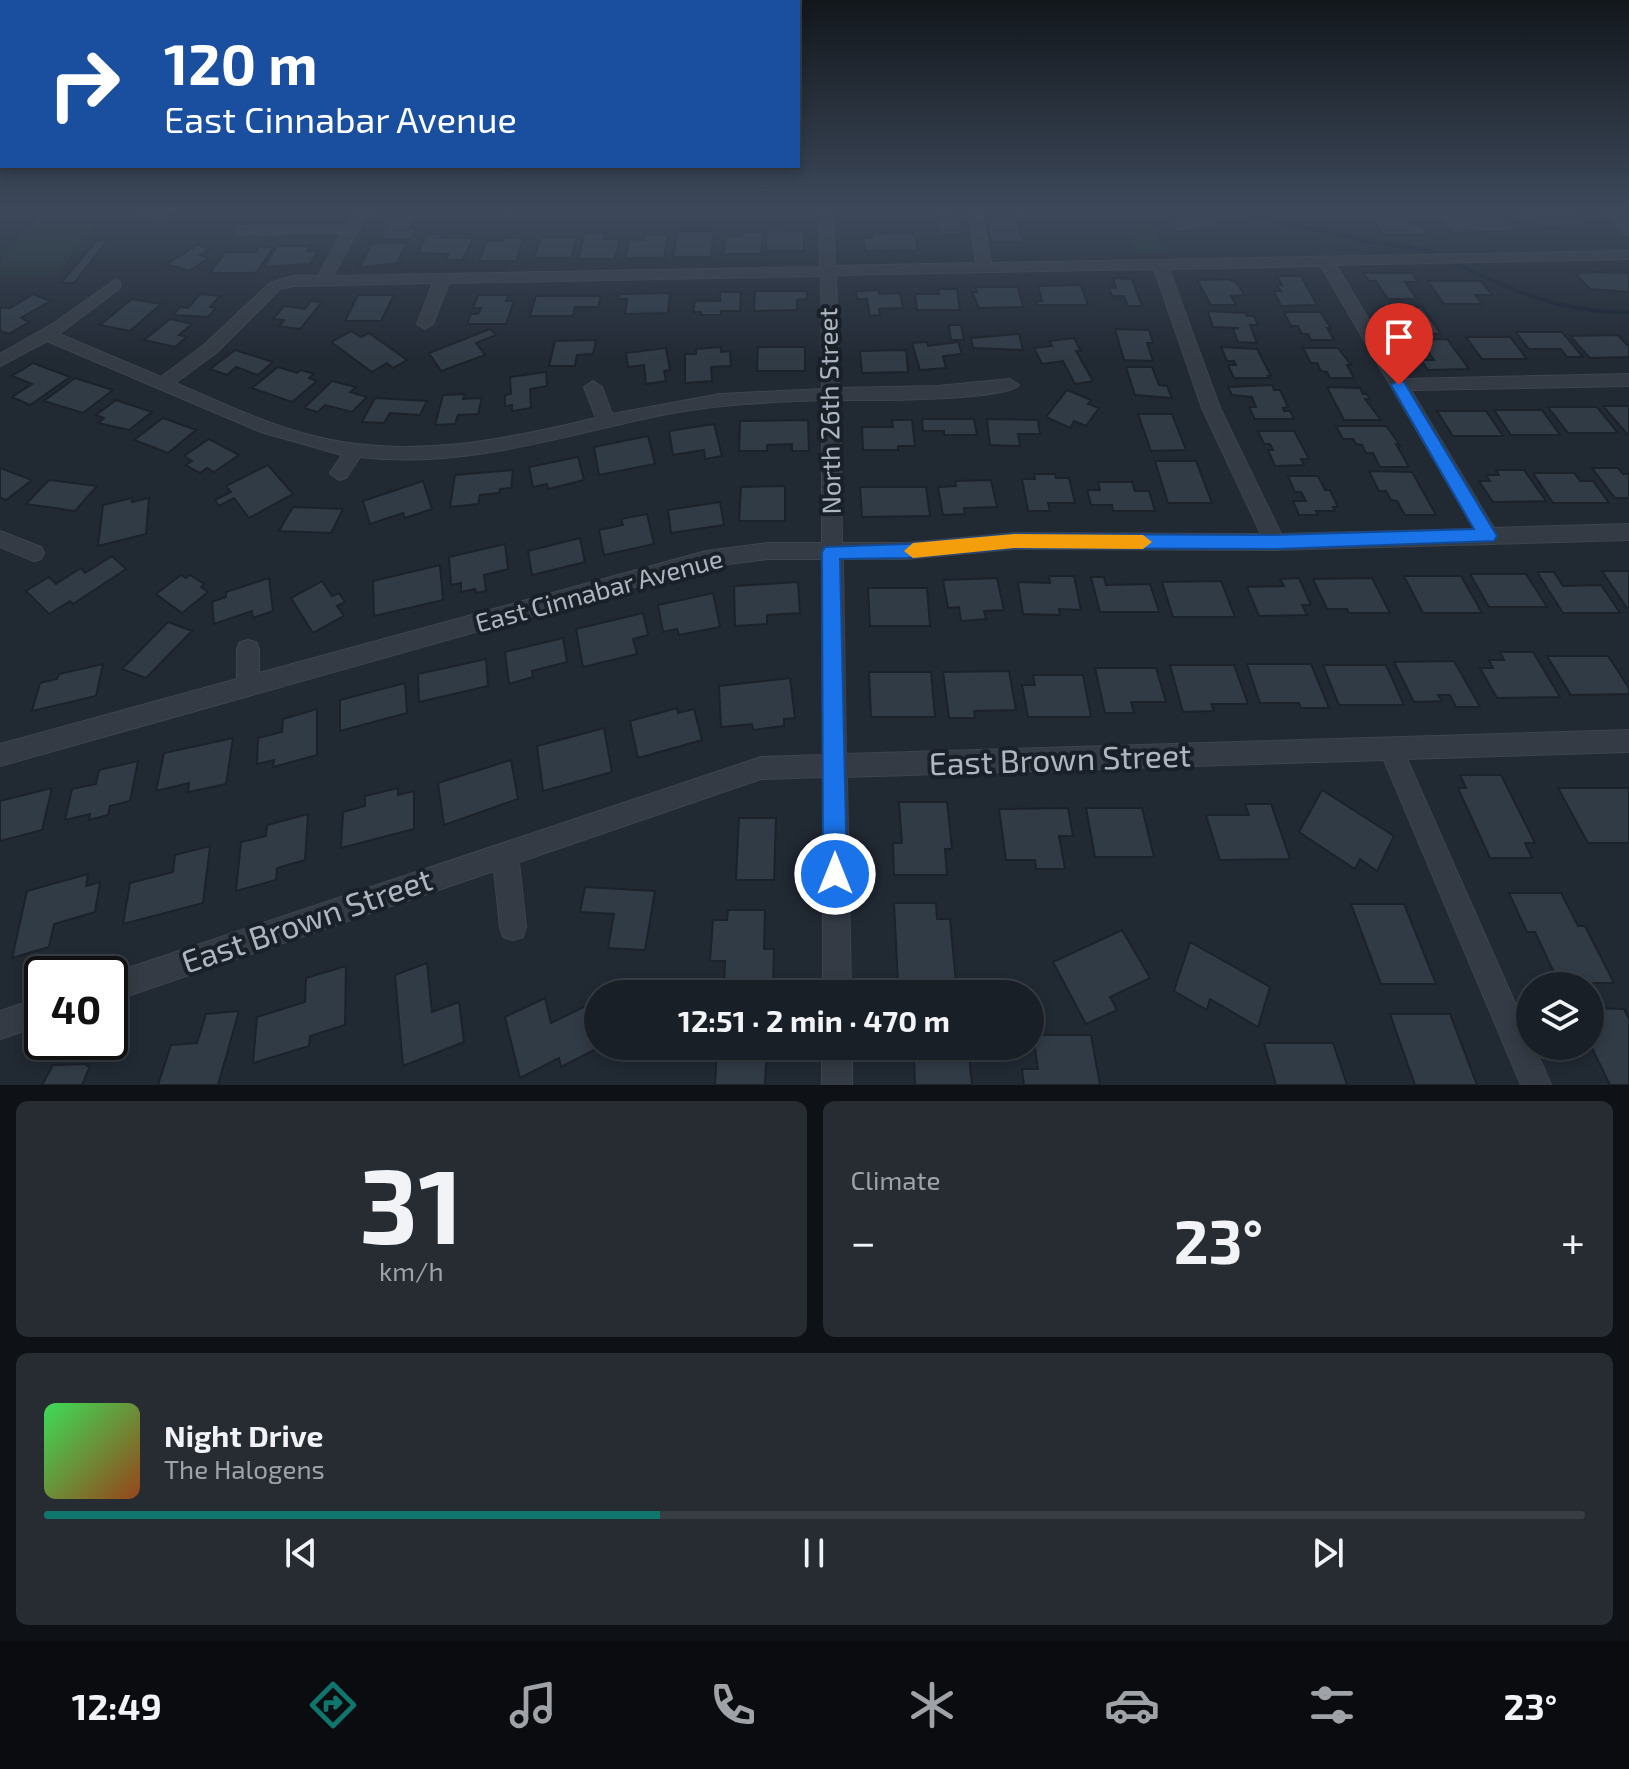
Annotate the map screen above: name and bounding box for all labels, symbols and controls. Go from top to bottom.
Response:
text: 120 m [164,29,318,96]
icon: right [32,32,136,136]
text: East Cinnabar Avenue [164,97,517,140]
pin [1365,303,1433,385]
street label: North 26th Street [811,307,846,515]
icon: arrive [1377,315,1421,359]
street label: East Cinnabar Avenue [472,542,726,637]
street label: East Brown Street [928,734,1192,782]
position arrow [793,832,877,916]
street label: East Brown Street [176,858,437,980]
speed limit sign: 40 [24,956,128,1060]
map controls [1516,972,1604,1060]
button: layers [1516,972,1604,1060]
text: 12:51 · 2 min · 470 m [678,1002,950,1038]
text: 31 [359,1140,463,1265]
text: Climate [851,1164,940,1195]
text: 23° [1174,1204,1263,1276]
text: − [851,1214,876,1267]
text: + [1561,1214,1585,1267]
text: km/h [379,1255,444,1286]
text: Night Drive [164,1417,323,1453]
text: The Halogens [164,1453,325,1484]
icon: previous [279,1531,323,1575]
icon: pause [792,1531,836,1575]
icon: next [1306,1531,1350,1575]
icon: directions [305,1677,361,1733]
icon: music [505,1677,561,1733]
icon: phone [705,1677,761,1733]
icon: climate [904,1677,960,1733]
icon: car [1104,1677,1160,1733]
icon: filters [1304,1677,1360,1733]
text: 12:49 [72,1684,162,1727]
text: 23° [1503,1684,1557,1727]

